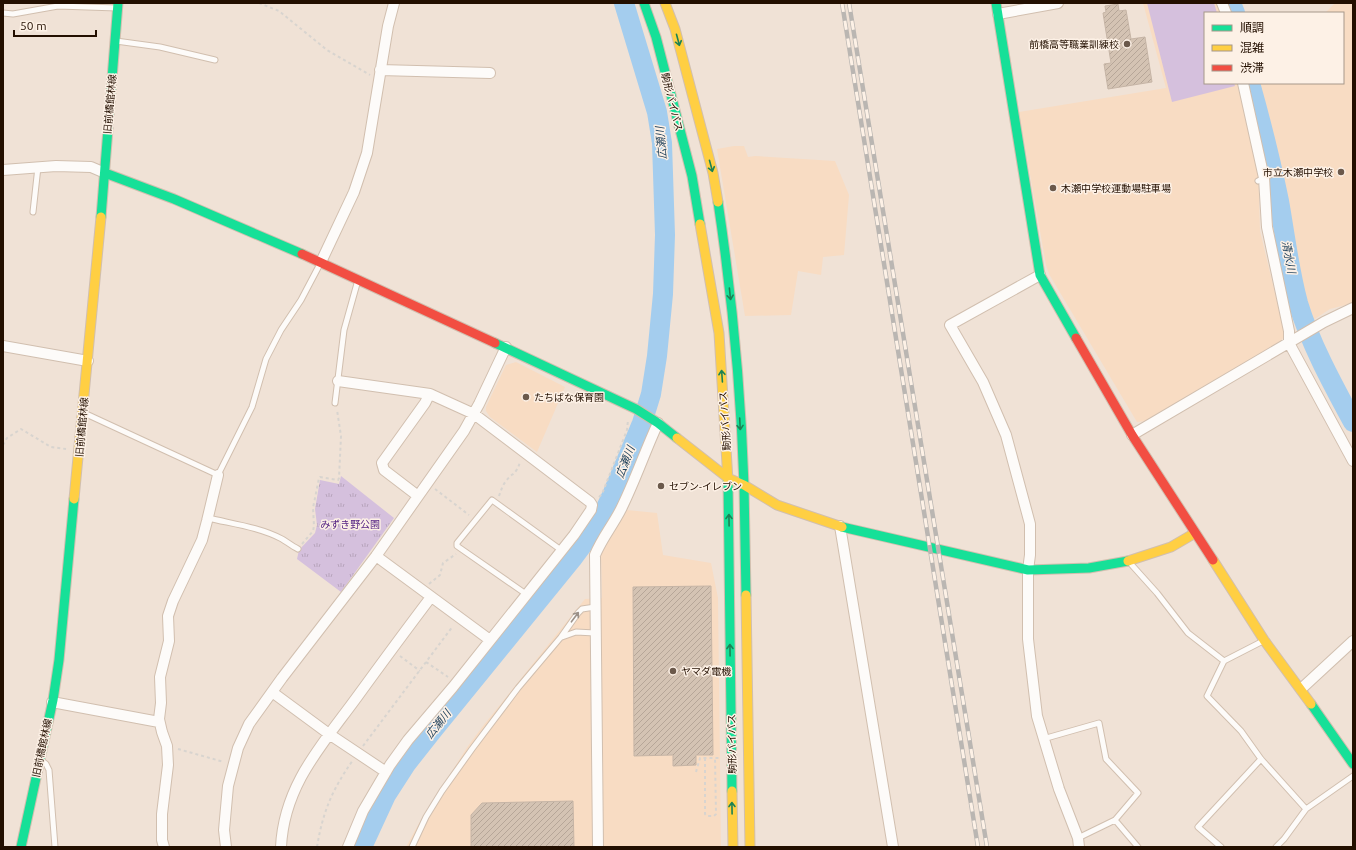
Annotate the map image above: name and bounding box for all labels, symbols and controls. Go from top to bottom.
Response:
scale bar [14,12,96,38]
legend [1204,12,1344,84]
text: 50 m [20,19,47,32]
text: 順調 [1240,21,1264,34]
one-way arrow [675,33,682,46]
place label: 前橋高等職業訓練校 [1029,39,1119,50]
marker: 前橋高等職業訓練校 [1122,39,1132,49]
text: 混雑 [1240,41,1264,54]
text: 渋滞 [1240,61,1264,74]
street label: 駒形バイパス [659,72,685,132]
street label: 旧前橋館林線 [102,74,118,134]
water label: 広瀬川 [653,125,668,160]
one-way arrow [708,159,715,172]
place label: 市立木瀬中学校 [1263,167,1333,178]
marker: 市立木瀬中学校 [1336,167,1346,177]
marker: 木瀬中学校運動場駐車場 [1048,183,1058,193]
place label: 木瀬中学校運動場駐車場 [1061,183,1171,194]
water label: 清水川 [1280,240,1298,275]
one-way arrow [727,287,734,300]
one-way arrow [718,370,725,383]
street label: 駒形バイパス [717,391,733,451]
marker: たちばな保育園 [521,392,531,402]
place label: たちばな保育園 [534,392,604,403]
street label: 旧前橋館林線 [74,397,90,457]
one-way arrow [737,417,744,430]
water label: 広瀬川 [613,444,637,480]
marker: セブン-イレブン [656,481,666,491]
place label: セブン-イレブン [669,481,742,492]
one-way arrow [725,514,733,527]
park label: みずき野公園 [320,519,380,530]
one-way arrow [571,612,579,623]
one-way arrow [726,644,734,657]
marker: ヤマダ電機 [668,666,678,676]
place label: ヤマダ電機 [681,666,731,677]
water label: 広瀬川 [423,707,454,741]
street label: 駒形バイパス [726,714,738,774]
street label: 旧前橋館林線 [30,718,54,778]
one-way arrow [729,802,736,815]

